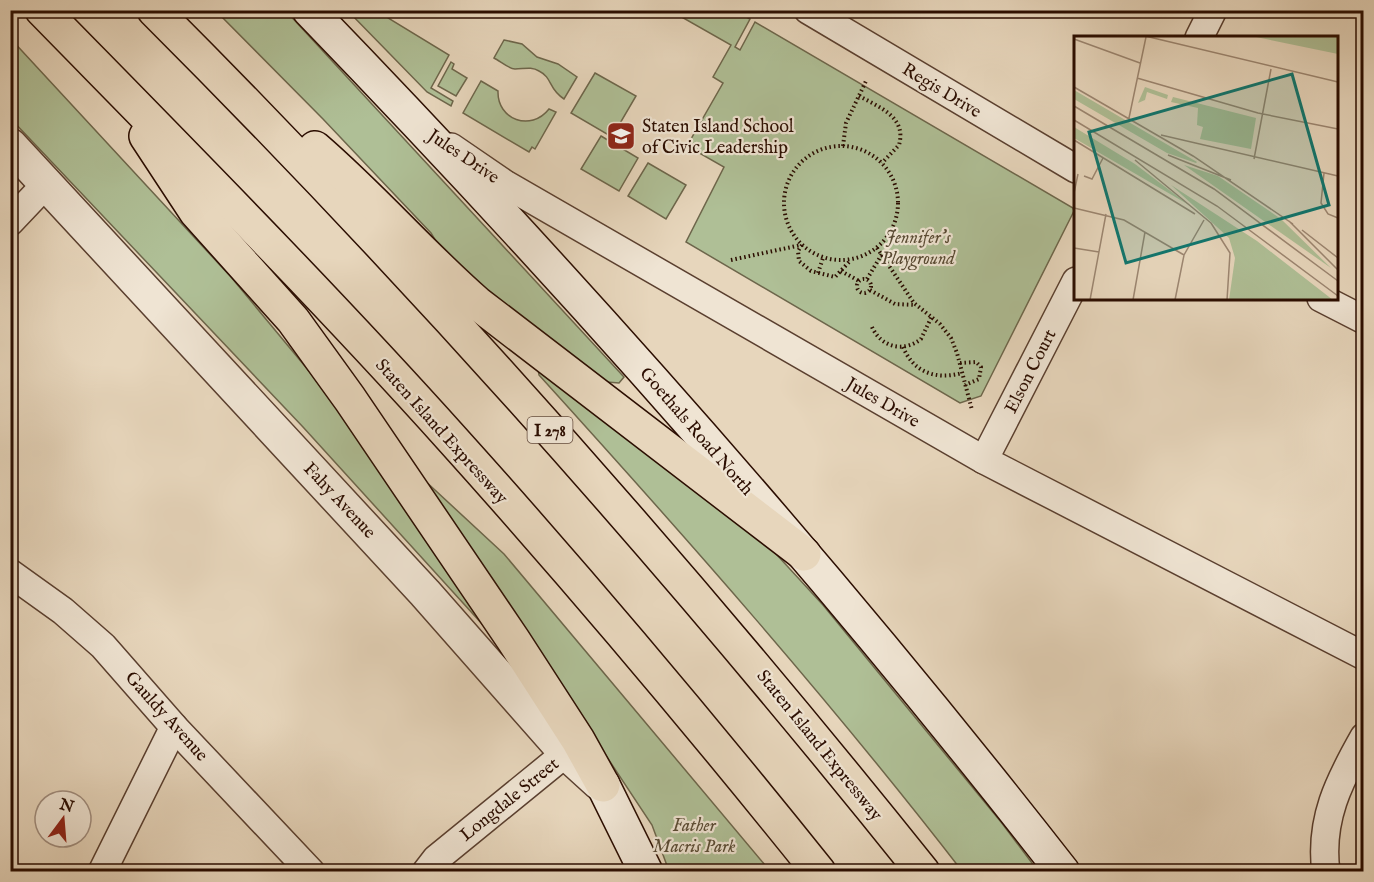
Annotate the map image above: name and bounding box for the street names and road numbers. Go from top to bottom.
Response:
street label: Regis Drive [897,59,985,124]
street label: Jules Drive [421,124,503,190]
street label: Elson Court [1000,326,1062,418]
street label: Staten Island Expressway [370,355,512,510]
street label: Goethals Road North [634,363,758,501]
street label: Jules Drive [839,372,923,434]
road number: I 278 [528,417,572,443]
street label: Fahy Avenue [298,458,380,544]
street label: Staten Island Expressway [751,666,887,826]
street label: Gauldy Avenue [119,667,212,767]
street label: Longdale Street [456,753,564,847]

